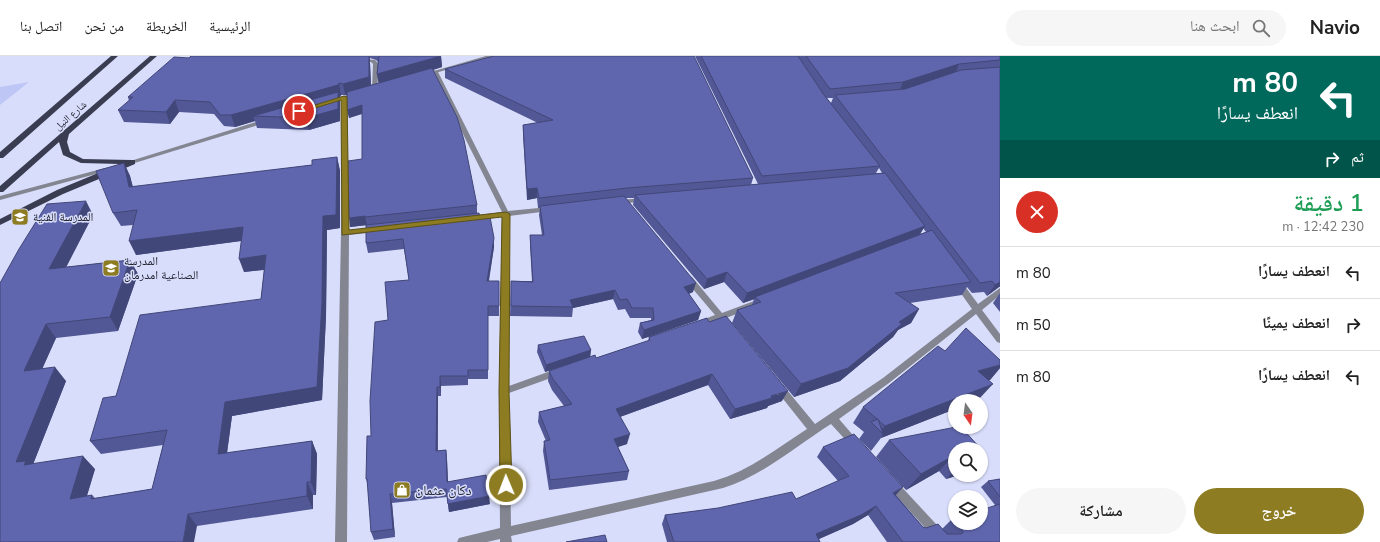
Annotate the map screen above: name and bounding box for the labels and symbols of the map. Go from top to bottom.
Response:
pin [282,94,316,128]
street label: شارع النيل [52,98,90,134]
school or university icon: المدرسة الفنية [10,207,30,227]
place label: المدرسة الفنية [33,209,94,225]
place label: المدرسة الصناعية امدرمان [124,253,198,283]
school or university icon: المدرسة الصناعية امدرمان [101,258,121,278]
north arrow [948,394,988,434]
position arrow [485,464,527,506]
shop icon: دكان عثمان [392,480,412,500]
place label: دكان عثمان [415,481,472,500]

